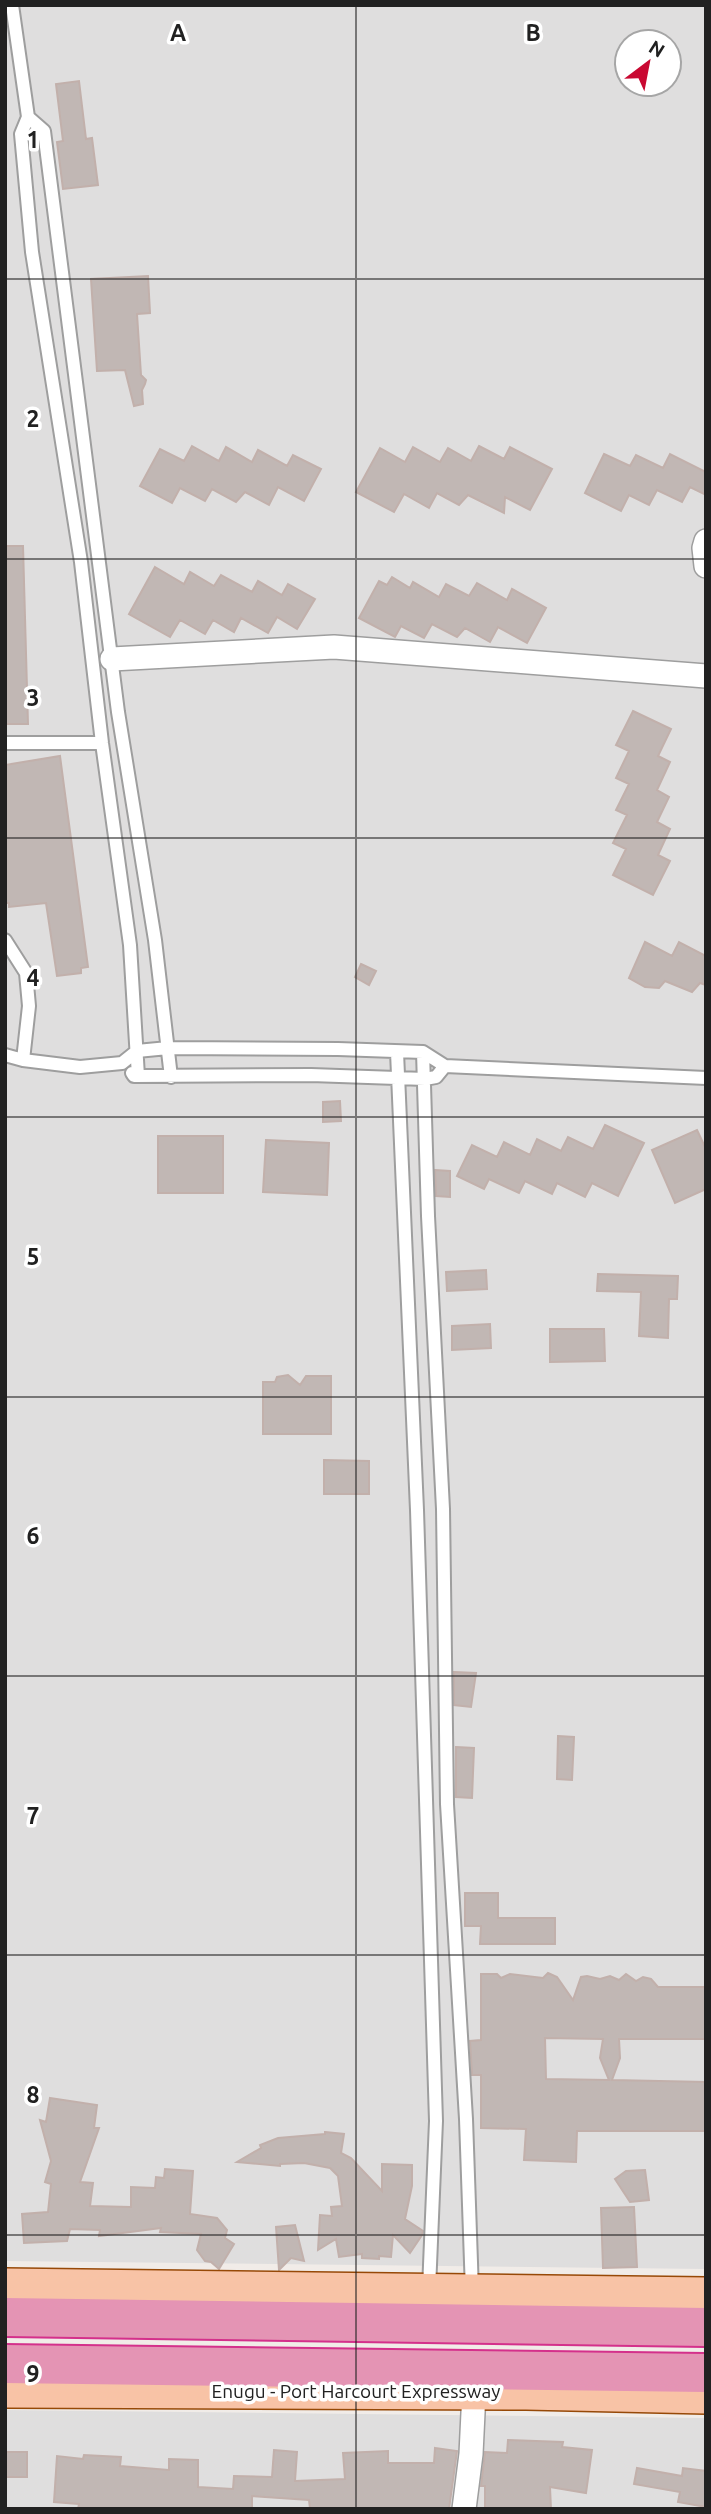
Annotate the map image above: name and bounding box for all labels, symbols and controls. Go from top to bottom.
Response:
text: A [170,20,186,45]
text: B [525,20,541,45]
north arrow [613,28,683,98]
text: N [645,35,669,62]
text: 1 [27,127,39,152]
text: 2 [27,406,39,431]
text: 3 [27,685,39,710]
text: 4 [27,965,40,990]
text: 5 [27,1244,39,1269]
text: 6 [27,1523,40,1548]
text: 7 [27,1803,39,1828]
text: 8 [27,2082,39,2107]
text: 9 [27,2361,39,2386]
street label: Enugu - Port Harcourt Expressway [212,2380,500,2402]

